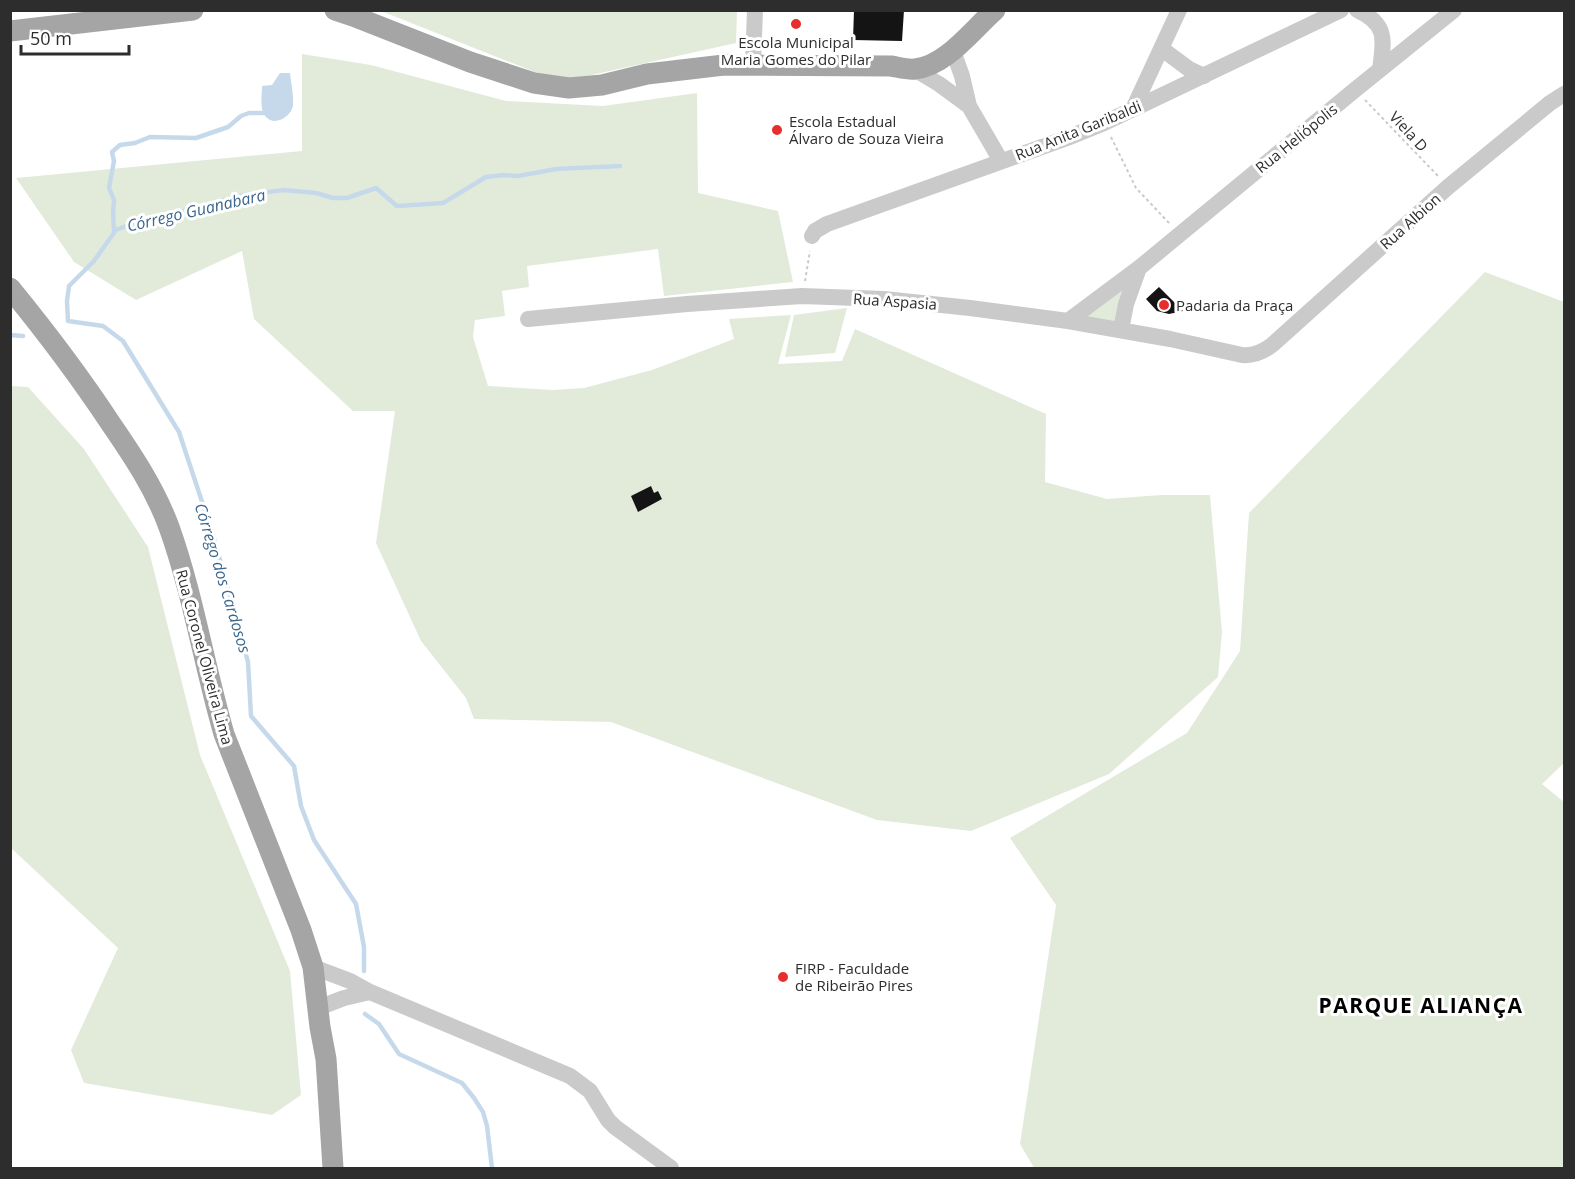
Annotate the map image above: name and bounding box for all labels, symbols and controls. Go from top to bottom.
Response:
marker: Escola Municipal Maria Gomes do Pilar [789,17,803,31]
scale bar [21,18,129,56]
text: 50 m [30,26,72,50]
place label: Escola Municipal Maria Gomes do Pilar [721,32,871,69]
street label: Rua Anita Garibaldi [1012,96,1144,164]
street label: Rua Heliópolis [1251,99,1341,177]
street label: Viela D [1385,107,1433,155]
place label: Escola Estadual Álvaro de Souza Vieira [789,111,944,148]
marker: Escola Estadual Álvaro de Souza Vieira [770,123,784,137]
water label: Córrego Guanabara [125,183,267,237]
street label: Rua Albion [1375,188,1445,254]
street label: Rua Aspasia [852,288,938,314]
place label: Padaria da Praça [1176,295,1293,315]
marker: Padaria da Praça [1157,298,1171,312]
water label: Córrego dos Cardosos [190,500,256,656]
street label: Rua Coronel Oliveira Lima [172,567,238,747]
place label: FIRP - Faculdade de Ribeirão Pires [795,958,913,995]
marker: FIRP - Faculdade de Ribeirão Pires [776,970,790,984]
district label: PARQUE ALIANÇA [1318,991,1524,1019]

